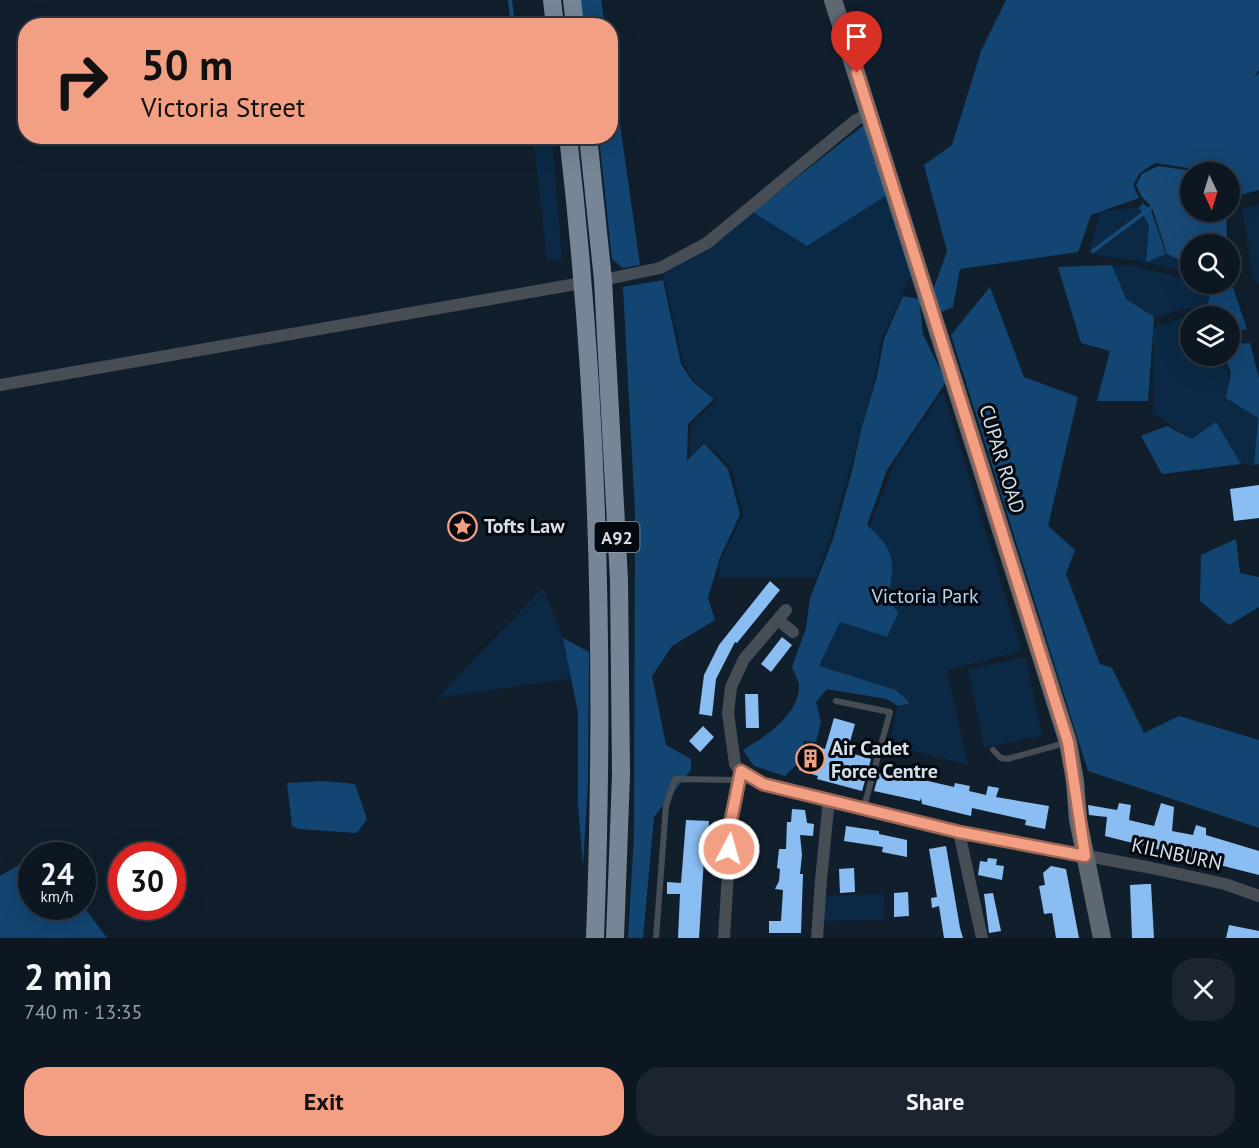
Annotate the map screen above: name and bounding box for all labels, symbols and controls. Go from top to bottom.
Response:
pin [831,11,882,73]
icon: arrive [840,20,873,53]
text: 50 m [141,37,233,92]
icon: right [42,42,120,120]
text: Victoria Street [141,90,305,124]
north arrow [1180,162,1240,222]
map controls [1180,162,1240,366]
button: search [1180,234,1240,294]
button: layers [1180,306,1240,366]
street label: CUPAR ROAD [973,401,1031,517]
place icon: Tofts Law [447,510,479,542]
place label: Tofts Law [484,513,565,539]
road number: A92 [594,522,640,552]
park label: Victoria Park [870,583,979,609]
place label: Air Cadet Force Centre [831,735,938,784]
building icon: Air Cadet Force Centre [794,743,826,775]
position arrow [697,817,761,881]
street label: KILNBURN [1129,832,1225,876]
speed limit sign: 30 [108,842,186,920]
text: 24 [40,854,74,893]
text: km/h [41,887,73,906]
text: 2 min [24,953,112,1000]
button: close [1172,958,1235,1021]
text: 740 m · 13:35 [24,999,142,1025]
button: Exit [24,1067,624,1136]
button: Share [636,1067,1235,1136]

